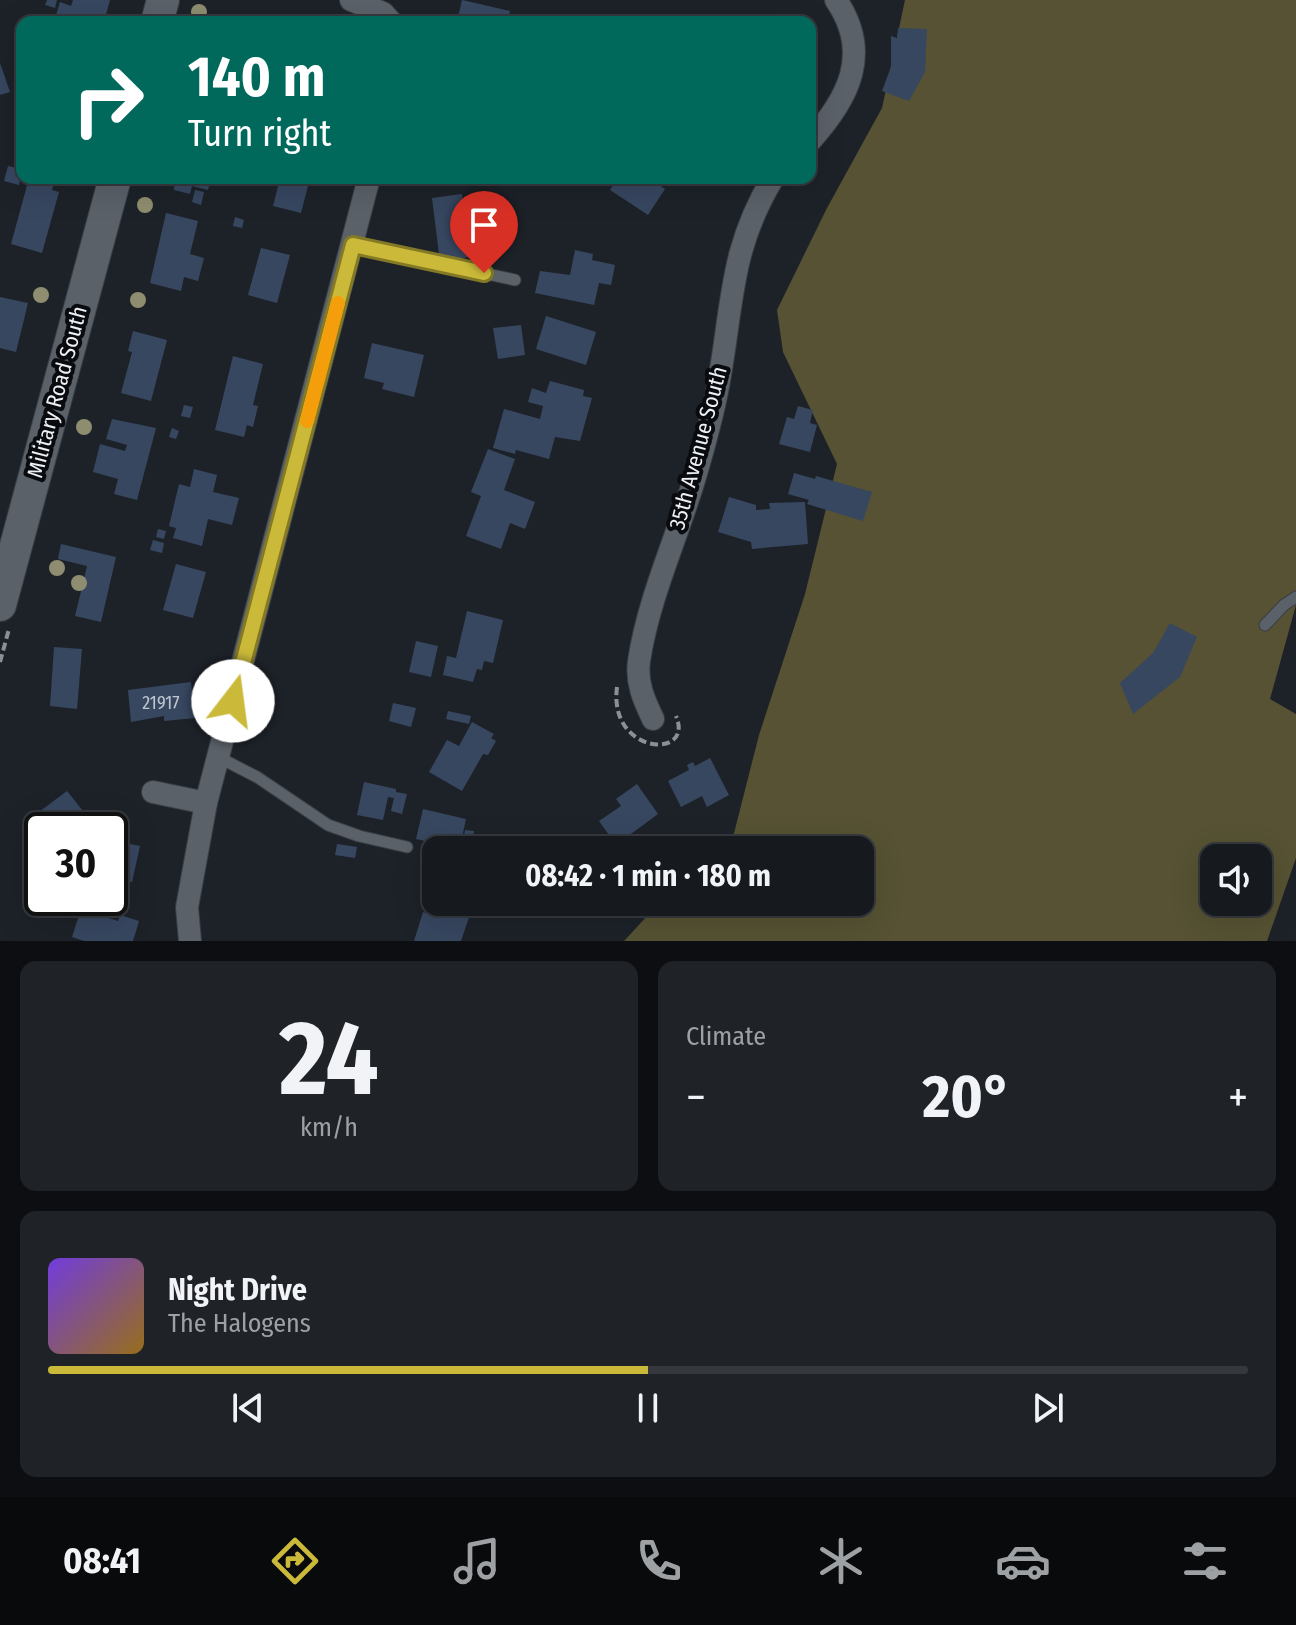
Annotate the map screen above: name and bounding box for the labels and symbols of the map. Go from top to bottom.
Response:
pin [450,191,518,273]
street label: Military Road South [21,303,93,481]
street label: 35th Avenue South [663,363,733,533]
position arrow [191,659,275,743]
house number: 21917 [142,692,180,714]
speed limit sign: 30 [24,812,128,916]

